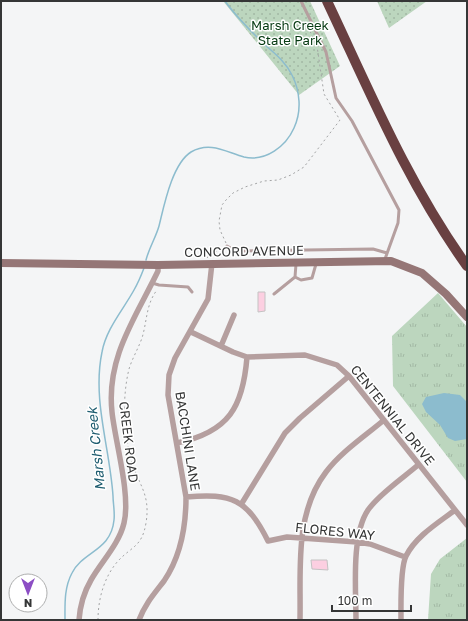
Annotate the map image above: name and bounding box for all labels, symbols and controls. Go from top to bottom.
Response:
park label: Marsh Creek State Park [251,17,330,48]
street label: CONCORD AVENUE [184,242,304,260]
street label: CENTENNIAL DRIVE [348,362,438,468]
street label: BACCHINI LANE [172,390,204,492]
street label: CREEK ROAD [116,400,142,484]
water label: Marsh Creek [82,404,108,492]
street label: FLORES WAY [294,519,376,543]
north arrow [8,573,48,613]
scale bar [332,587,411,613]
text: 100 m [338,593,372,608]
text: N [24,597,32,610]

